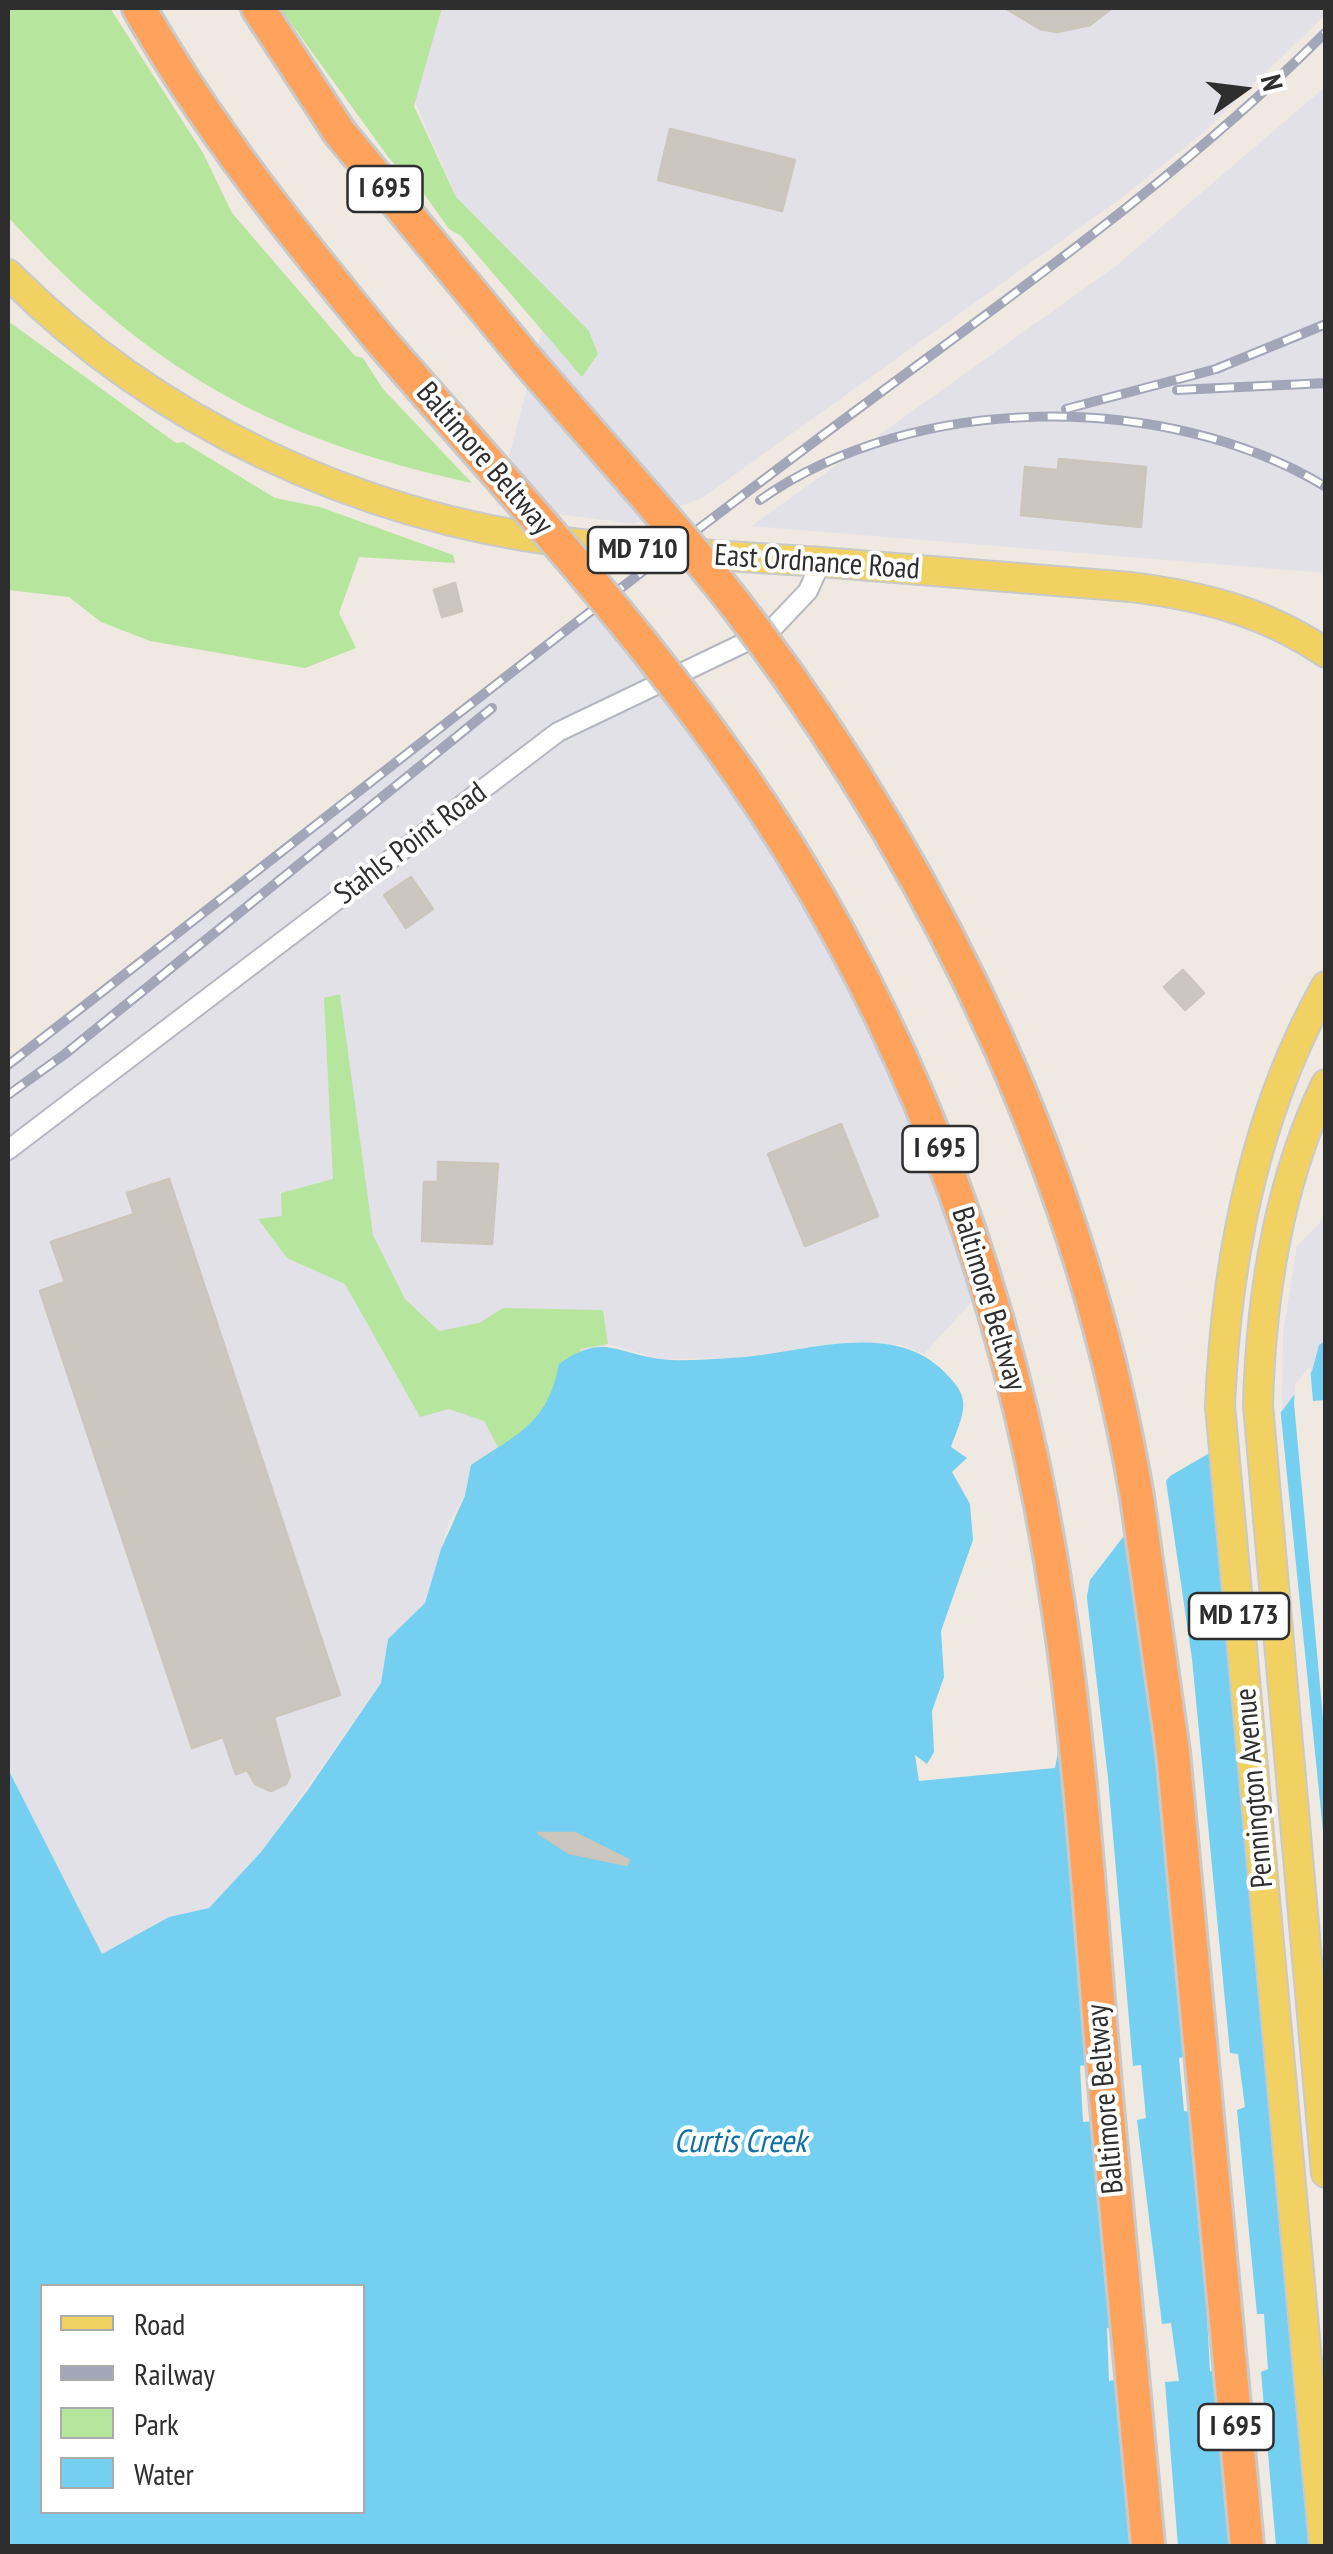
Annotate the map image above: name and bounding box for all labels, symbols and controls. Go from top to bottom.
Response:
north arrow [1193,40,1293,140]
text: N [1253,71,1292,94]
road number: I 695 [348,166,422,212]
street label: Baltimore Beltway [408,375,560,543]
road number: MD 710 [588,527,688,573]
street label: East Ordnance Road [713,538,921,588]
street label: Stahls Point Road [328,775,494,913]
road number: I 695 [902,1126,978,1172]
street label: Baltimore Beltway [943,1203,1033,1395]
road number: MD 173 [1189,1593,1289,1639]
street label: Pennington Avenue [1228,1687,1282,1889]
street label: Baltimore Beltway [1080,2003,1132,2195]
water label: Curtis Creek [674,2124,806,2162]
legend [40,2284,365,2514]
text: Road [134,2304,185,2343]
text: Railway [134,2354,215,2393]
text: Park [134,2404,179,2443]
road number: I 695 [1198,2404,1274,2450]
text: Water [134,2454,194,2493]

